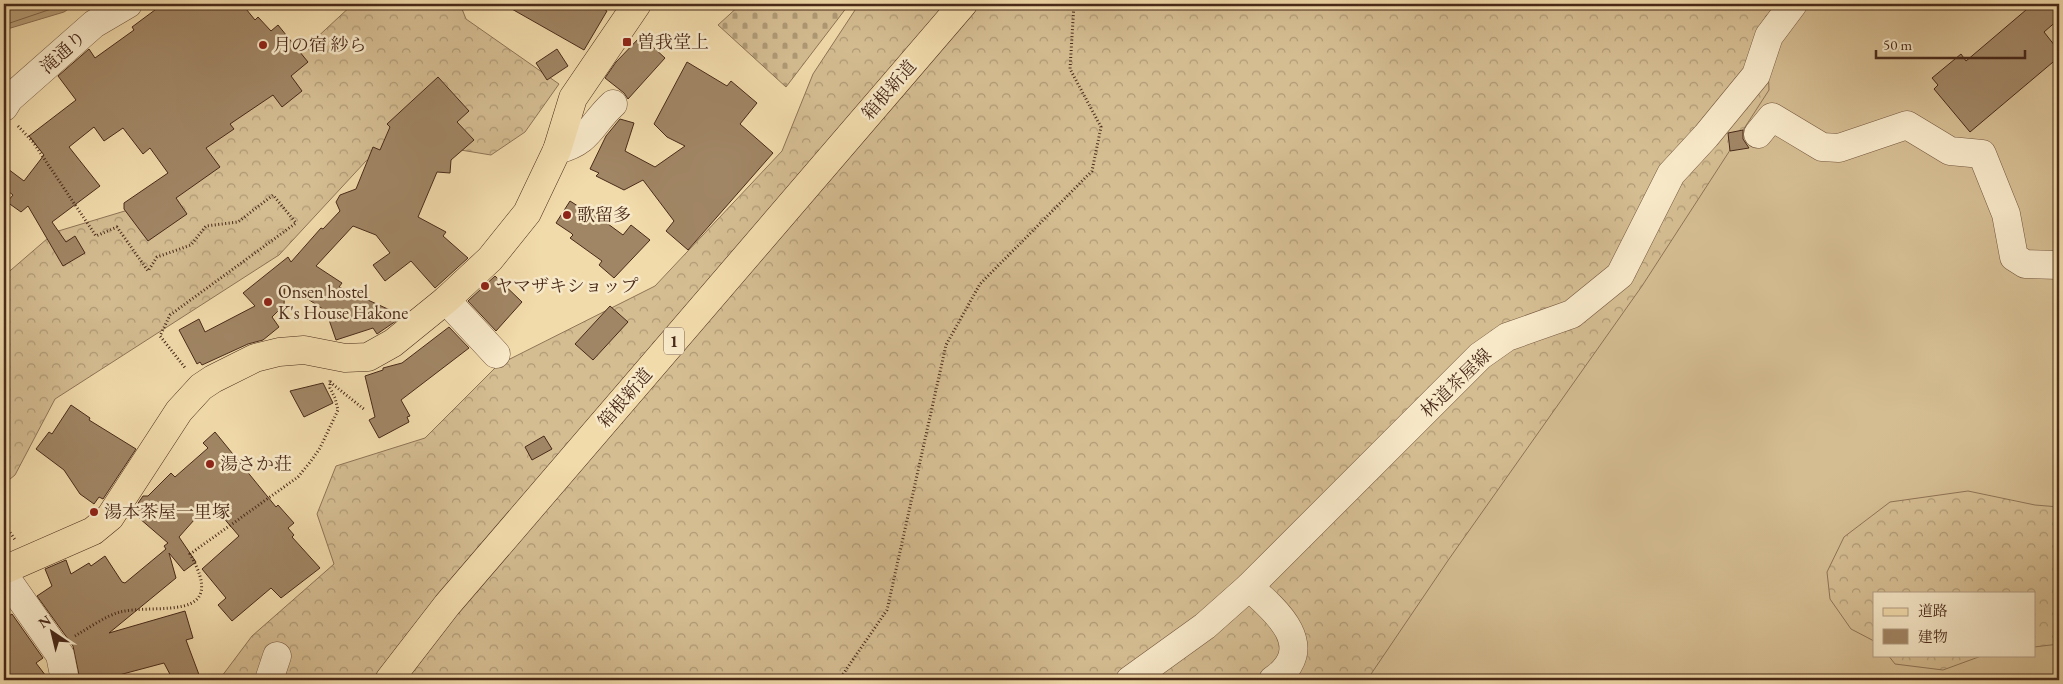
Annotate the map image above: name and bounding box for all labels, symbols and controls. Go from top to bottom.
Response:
street label: 滝通り [35,25,90,78]
scale bar [1876,28,2024,60]
place label: 曽我堂上 [637,30,709,53]
place label: 月の宿 紗ら [273,33,367,56]
text: 50 m [1883,35,1912,54]
marker: 曽我堂上 [621,36,633,48]
marker: 月の宿 紗ら [257,39,269,51]
street label: 箱根新道 [856,55,921,124]
place label: 歌留多 [577,203,631,226]
marker: 歌留多 [561,209,573,221]
place label: ヤマザキショップ [495,274,638,297]
place label: Onsen hostel K's House Hakone [278,280,408,324]
marker: ヤマザキショップ [479,280,491,292]
marker: Onsen hostel K's House Hakone [262,296,274,308]
road number: 1 [664,328,684,354]
street label: 林道茶屋線 [1415,343,1496,422]
street label: 箱根新道 [592,363,657,432]
place label: 湯さか荘 [220,452,292,475]
marker: 湯さか荘 [204,458,216,470]
place label: 湯本茶屋一里塚 [104,500,230,523]
marker: 湯本茶屋一里塚 [88,506,100,518]
legend [1873,592,2036,656]
text: 道路 [1918,601,1948,620]
north arrow [28,606,78,656]
text: N [35,610,55,632]
text: 建物 [1918,627,1948,646]

